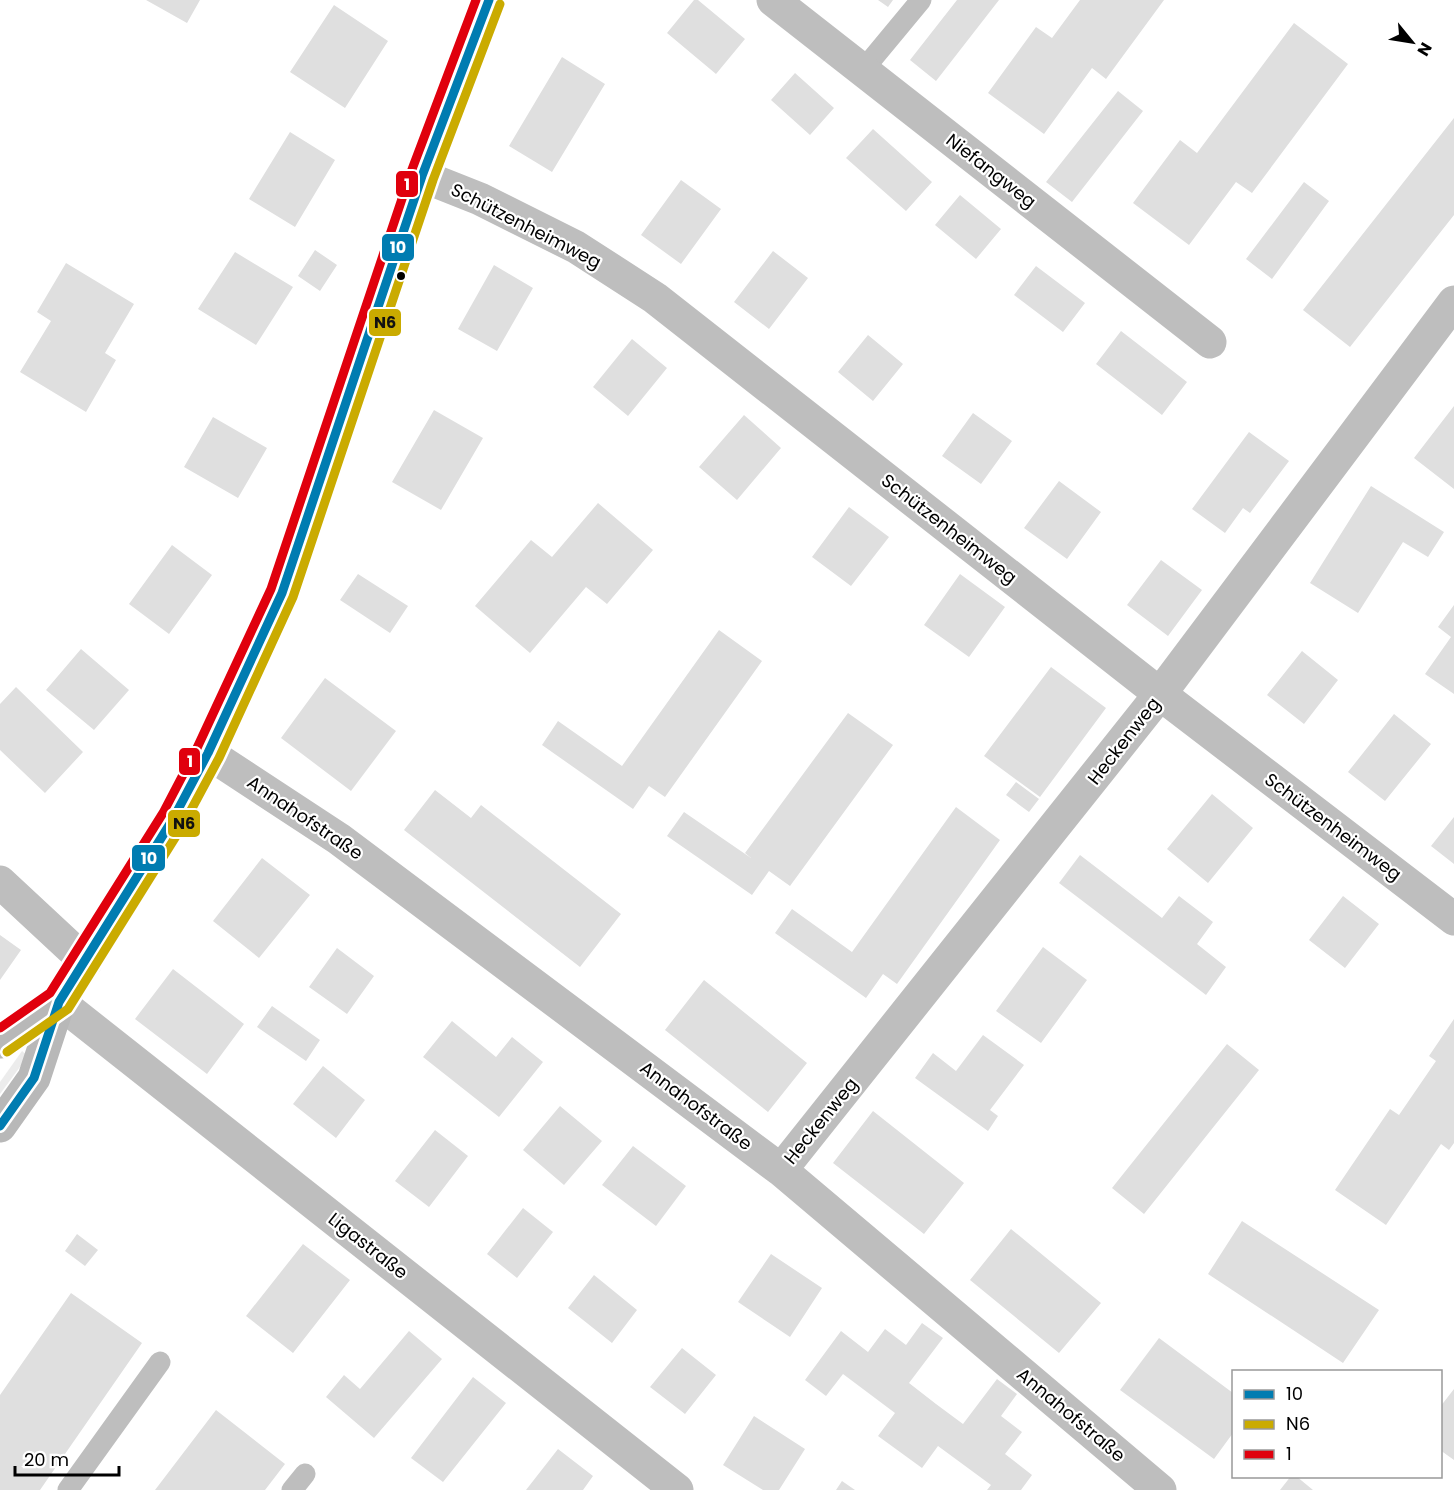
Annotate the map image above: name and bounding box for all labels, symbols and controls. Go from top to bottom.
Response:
north arrow [1382,12,1442,72]
text: N [1412,38,1438,60]
street label: Niefangweg [941,127,1042,214]
line badge: 1 [395,170,419,198]
text: 1 [404,173,410,196]
street label: Schützenheimweg [447,177,606,274]
line badge: 10 [381,233,415,262]
text: 10 [390,236,406,259]
unlabelled marker [395,270,407,282]
line badge: N6 [368,308,402,337]
text: N6 [374,311,396,334]
street label: Schützenheimweg [876,468,1022,589]
street label: Heckenweg [1082,692,1166,790]
line badge: 1 [178,747,201,776]
text: 1 [187,750,193,773]
street label: Schützenheimweg [1260,767,1407,886]
street label: Annahofstraße [243,770,368,866]
line badge: N6 [167,809,201,838]
text: N6 [173,812,195,835]
line badge: 10 [131,844,166,872]
text: 10 [141,847,157,870]
street label: Annahofstraße [635,1055,758,1156]
street label: Heckenweg [778,1072,863,1169]
street label: Ligastraße [323,1207,413,1285]
street label: Annahofstraße [1012,1362,1131,1467]
legend [1232,1370,1442,1478]
text: 10 [1286,1381,1303,1406]
text: N6 [1286,1411,1310,1436]
scale bar [15,1439,118,1477]
text: 1 [1286,1441,1292,1466]
text: 20 m [24,1447,69,1472]

